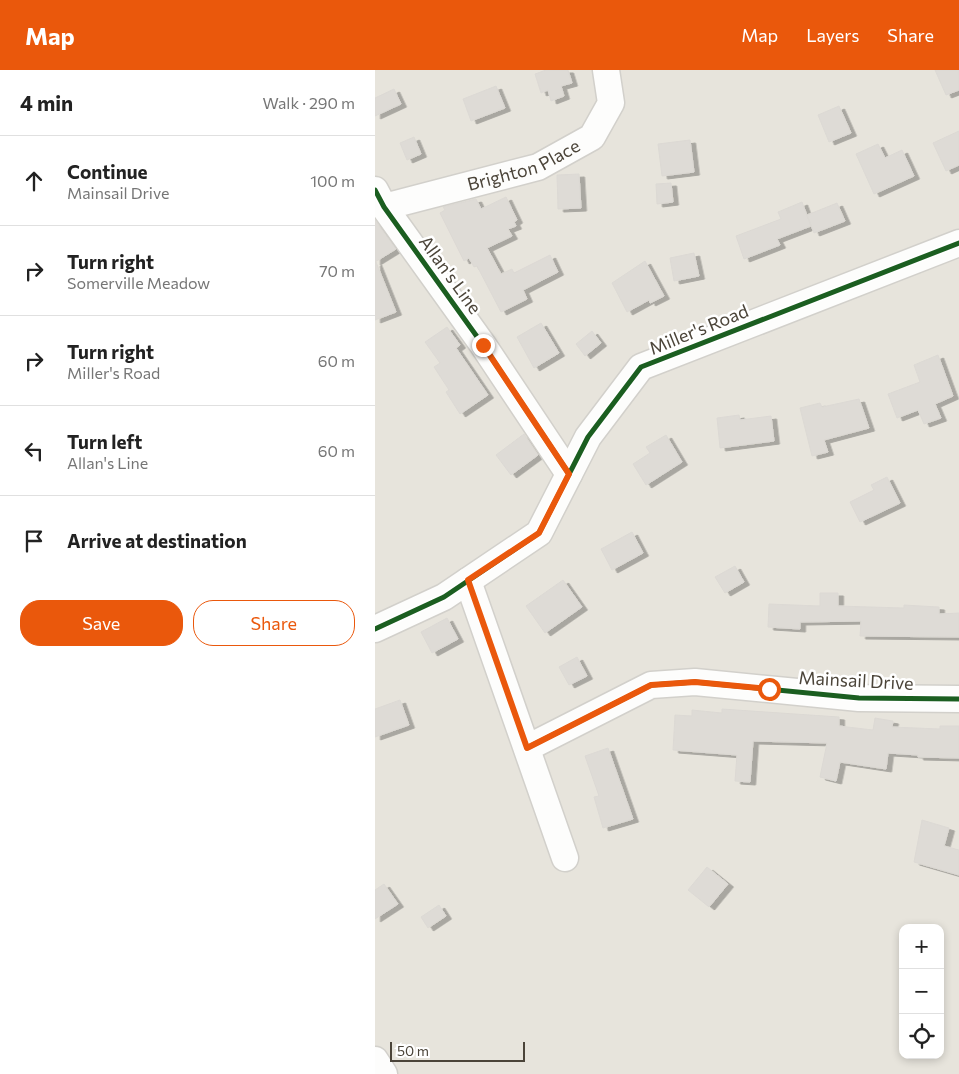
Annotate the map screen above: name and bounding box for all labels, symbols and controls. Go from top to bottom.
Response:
text: Map [25,21,75,50]
text: Map [741,24,778,46]
text: Layers [806,24,859,46]
text: Share [887,24,934,46]
text: 4 min [20,90,73,115]
text: Walk · 290 m [263,93,355,112]
street label: Brighton Place [465,134,583,195]
text: Continue [67,160,147,183]
icon: ahead [20,167,48,195]
text: 100 m [310,171,355,190]
text: Mainsail Drive [67,183,169,202]
street label: Allan's Line [415,231,487,318]
text: Turn right [67,250,154,273]
icon: right [20,257,48,285]
text: 70 m [319,261,355,280]
text: Somerville Meadow [67,273,210,292]
street label: Miller's Road [646,299,751,359]
route end [472,334,495,357]
text: Turn right [67,340,154,363]
icon: right [20,347,48,375]
text: 60 m [318,351,355,370]
text: Miller's Road [67,363,160,382]
text: Turn left [67,430,142,453]
icon: left [20,437,48,465]
text: 60 m [318,441,355,460]
text: Allan's Line [67,453,148,472]
icon: arrive [20,527,48,555]
text: Arrive at destination [67,529,247,552]
button: Save [20,600,183,646]
button: Share [193,600,355,646]
street label: Mainsail Drive [798,666,914,694]
route start [758,678,781,701]
map controls [899,924,944,1059]
button: + [899,924,944,969]
button: − [899,969,944,1014]
button: locate [899,1014,944,1059]
scale bar [390,1039,525,1062]
text: 50 m [397,1042,429,1059]

